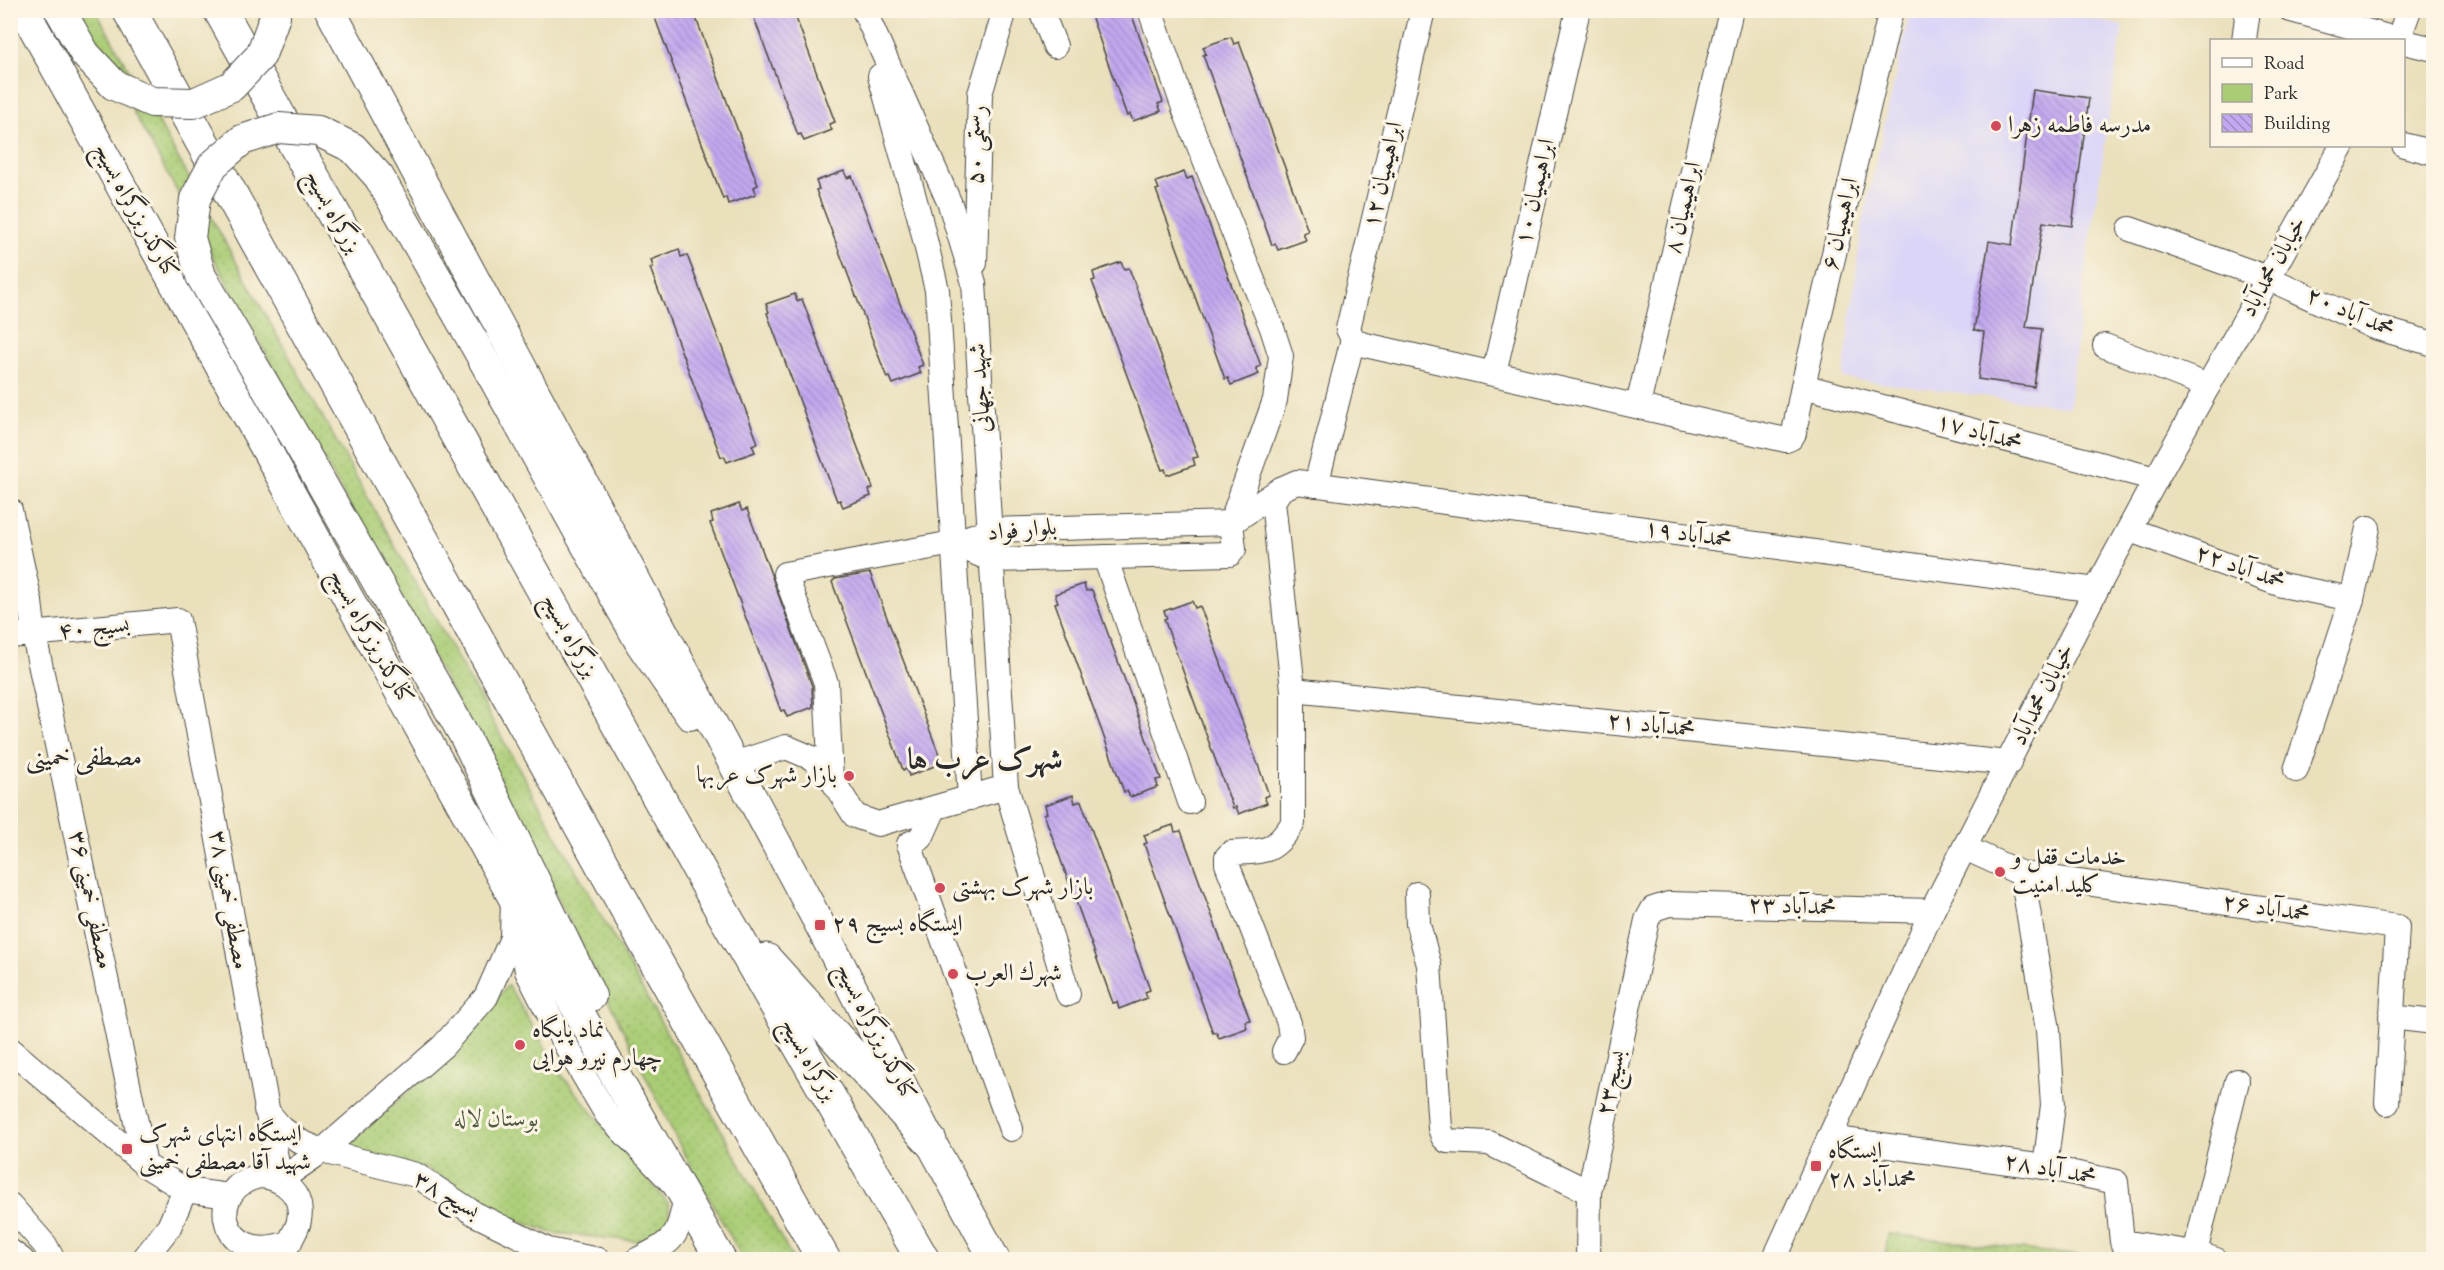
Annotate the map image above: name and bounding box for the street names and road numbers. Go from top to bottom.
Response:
street label: رستمی ۵۰ [960,105,996,185]
street label: ابراهیمیان ۱۲ [1355,119,1413,231]
street label: کنارگذربزرگراه بسیج [82,136,188,286]
street label: ابراهیمیان ۱۰ [1507,136,1565,248]
street label: ابراهیمیان ۸ [1657,158,1711,258]
street label: بزرگراه بسیج [293,163,370,261]
street label: ابراهیمیان ۶ [1814,174,1868,274]
street label: خیابان محمدآباد [2232,210,2316,324]
street label: محمد آباد ۲۰ [2300,279,2400,347]
street label: شهید جهانی [961,342,1001,434]
street label: محمدآباد ۱۷ [1932,405,2026,461]
street label: بلوار فواد [986,511,1058,551]
street label: محمدآباد ۱۹ [1642,512,1734,558]
street label: محمد آباد ۲۲ [2190,537,2290,599]
street label: کنارگذربزرگراه بسیج [317,562,423,712]
street label: بزرگراه بسیج [530,587,607,685]
street label: بسیج ۴۰ [57,608,132,652]
street label: خیابان محمدآباد [2003,638,2083,752]
street label: محمدآباد ۲۱ [1605,704,1697,748]
street label: مصطفی خمینی ۳۶ [59,828,121,972]
street label: مصطفی خمینی ۳۸ [199,828,257,972]
street label: محمدآباد ۲۶ [2220,886,2312,932]
street label: محمدآباد ۲۳ [1747,888,1837,926]
street label: کنارگذربزرگراه بسیج [824,956,926,1108]
street label: بزرگراه بسیج [769,1011,846,1109]
street label: بسیج۲۳ [1588,1046,1638,1119]
street label: محمد آباد ۲۸ [2001,1145,2099,1195]
street label: بسیج ۳۸ [406,1163,486,1231]

